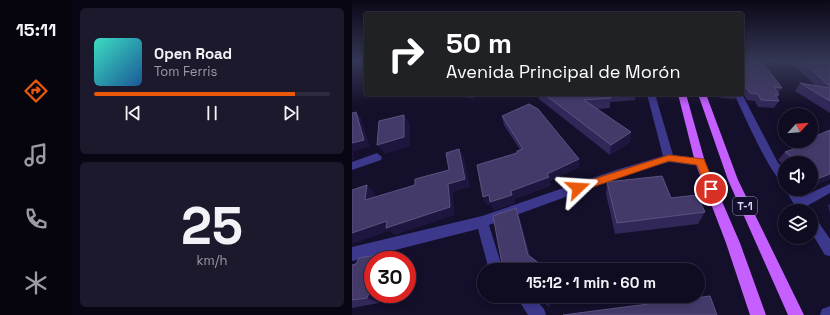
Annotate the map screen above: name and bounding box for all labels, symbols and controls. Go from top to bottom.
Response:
text: 15:11 [16,18,56,41]
text: 50 m [446,25,512,61]
icon: right [380,28,432,80]
text: Open Road [154,44,232,63]
text: Avenida Principal de Morón [446,60,680,83]
text: Tom Ferris [154,63,217,80]
icon: directions [22,77,50,105]
icon: previous [122,102,144,124]
icon: pause [201,102,223,124]
icon: next [280,102,302,124]
north arrow [778,108,818,148]
map controls [778,108,818,244]
icon: music [22,141,50,169]
button: sound [778,156,818,196]
position arrow [557,167,599,209]
pin [694,172,728,206]
icon: arrive [700,178,722,200]
text: 25 [181,193,243,259]
road number: T-1 [733,197,757,215]
button: layers [778,204,818,244]
icon: phone [22,205,50,233]
speed limit sign: 30 [364,251,416,303]
text: km/h [197,252,227,269]
icon: climate [22,269,50,297]
text: 15:12 · 1 min · 60 m [526,273,656,292]

